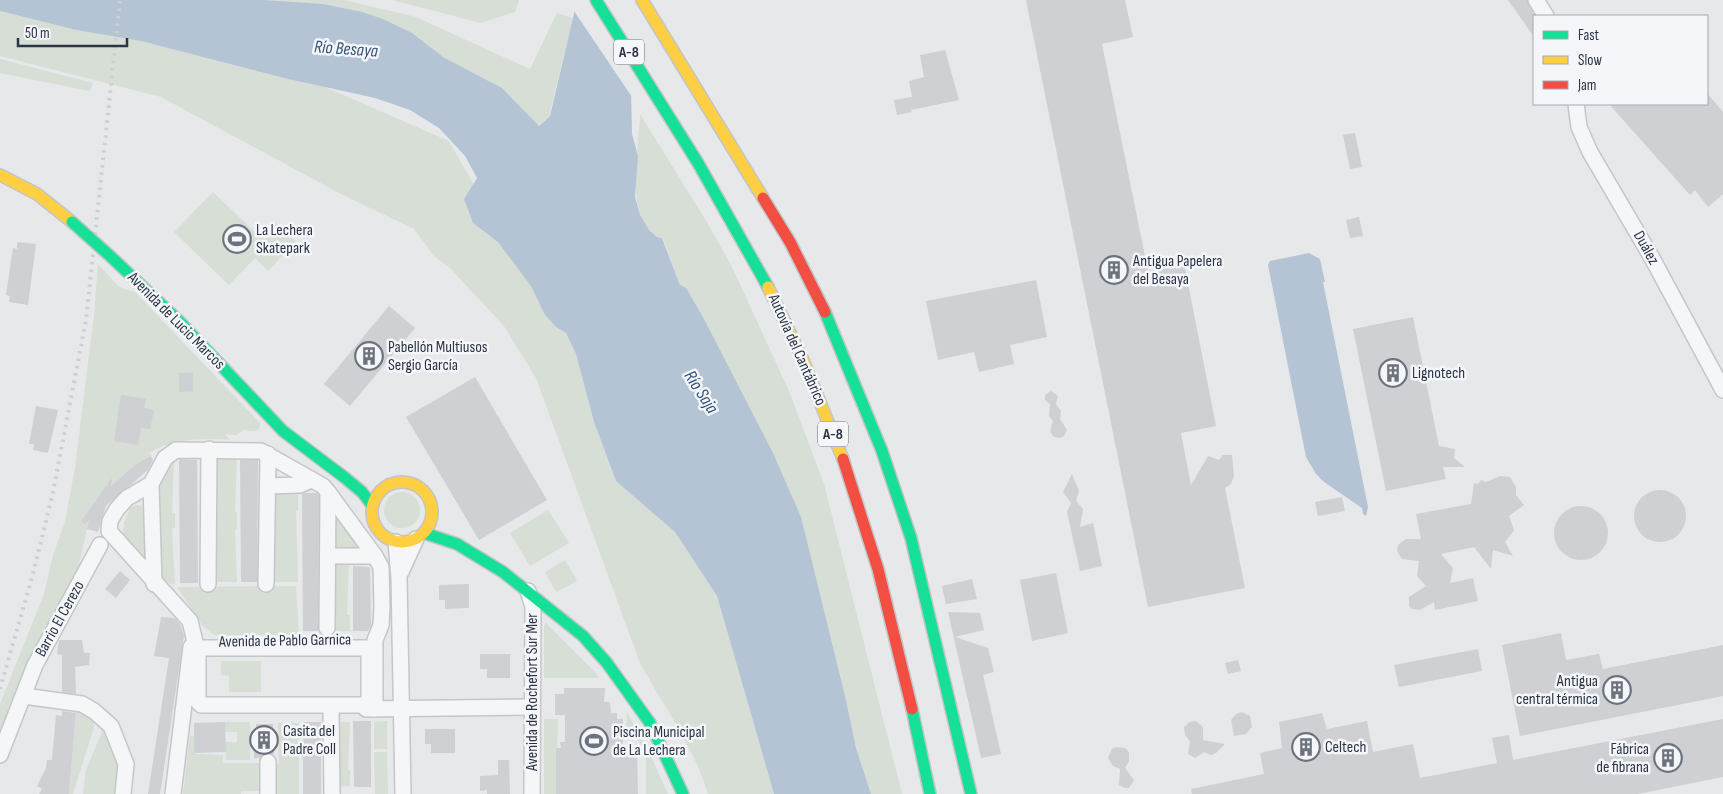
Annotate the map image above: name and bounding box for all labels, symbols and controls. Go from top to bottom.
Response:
scale bar [18,15,126,47]
legend [1533,15,1708,105]
text: 50 m [25,24,50,43]
text: Fast [1578,26,1600,45]
water label: Río Besaya [313,36,379,62]
road number: A-8 [614,40,644,64]
text: Slow [1578,51,1602,70]
text: Jam [1577,76,1596,95]
place label: La Lechera Skatepark [256,221,313,258]
sports icon: La Lechera Skatepark [222,224,252,254]
street label: Duález [1629,228,1663,269]
place label: Antigua Papelera del Besaya [1132,252,1222,289]
building icon: Antigua Papelera del Besaya [1099,255,1129,285]
street label: Avenida de Lucio Marcos [123,268,229,374]
street label: Autovía del Cantábrico [763,290,830,409]
place label: Pabellón Multiusos Sergio García [388,338,488,375]
building icon: Pabellón Multiusos Sergio García [354,341,384,371]
building icon: Lignotech [1378,358,1408,388]
place label: Lignotech [1412,364,1465,383]
water label: Río Saja [679,367,723,418]
road number: A-8 [818,422,848,446]
street label: Barrio El Cerezo [31,578,89,660]
street label: Avenida de Rochefort Sur Mer [523,613,542,772]
street label: Avenida de Pablo Garnica [218,630,351,652]
place label: Antigua central térmica [1516,672,1598,709]
building icon: Antigua central térmica [1602,675,1632,705]
place label: Casita del Padre Coll [283,722,336,759]
place label: Piscina Municipal de La Lechera [613,723,705,760]
building icon: Casita del Padre Coll [249,725,279,755]
sports icon: Piscina Municipal de La Lechera [579,726,609,756]
building icon: Celtech [1291,732,1321,762]
place label: Celtech [1325,738,1366,757]
place label: Fábrica de fibrana [1596,740,1649,777]
building icon: Fábrica de fibrana [1653,743,1683,773]

